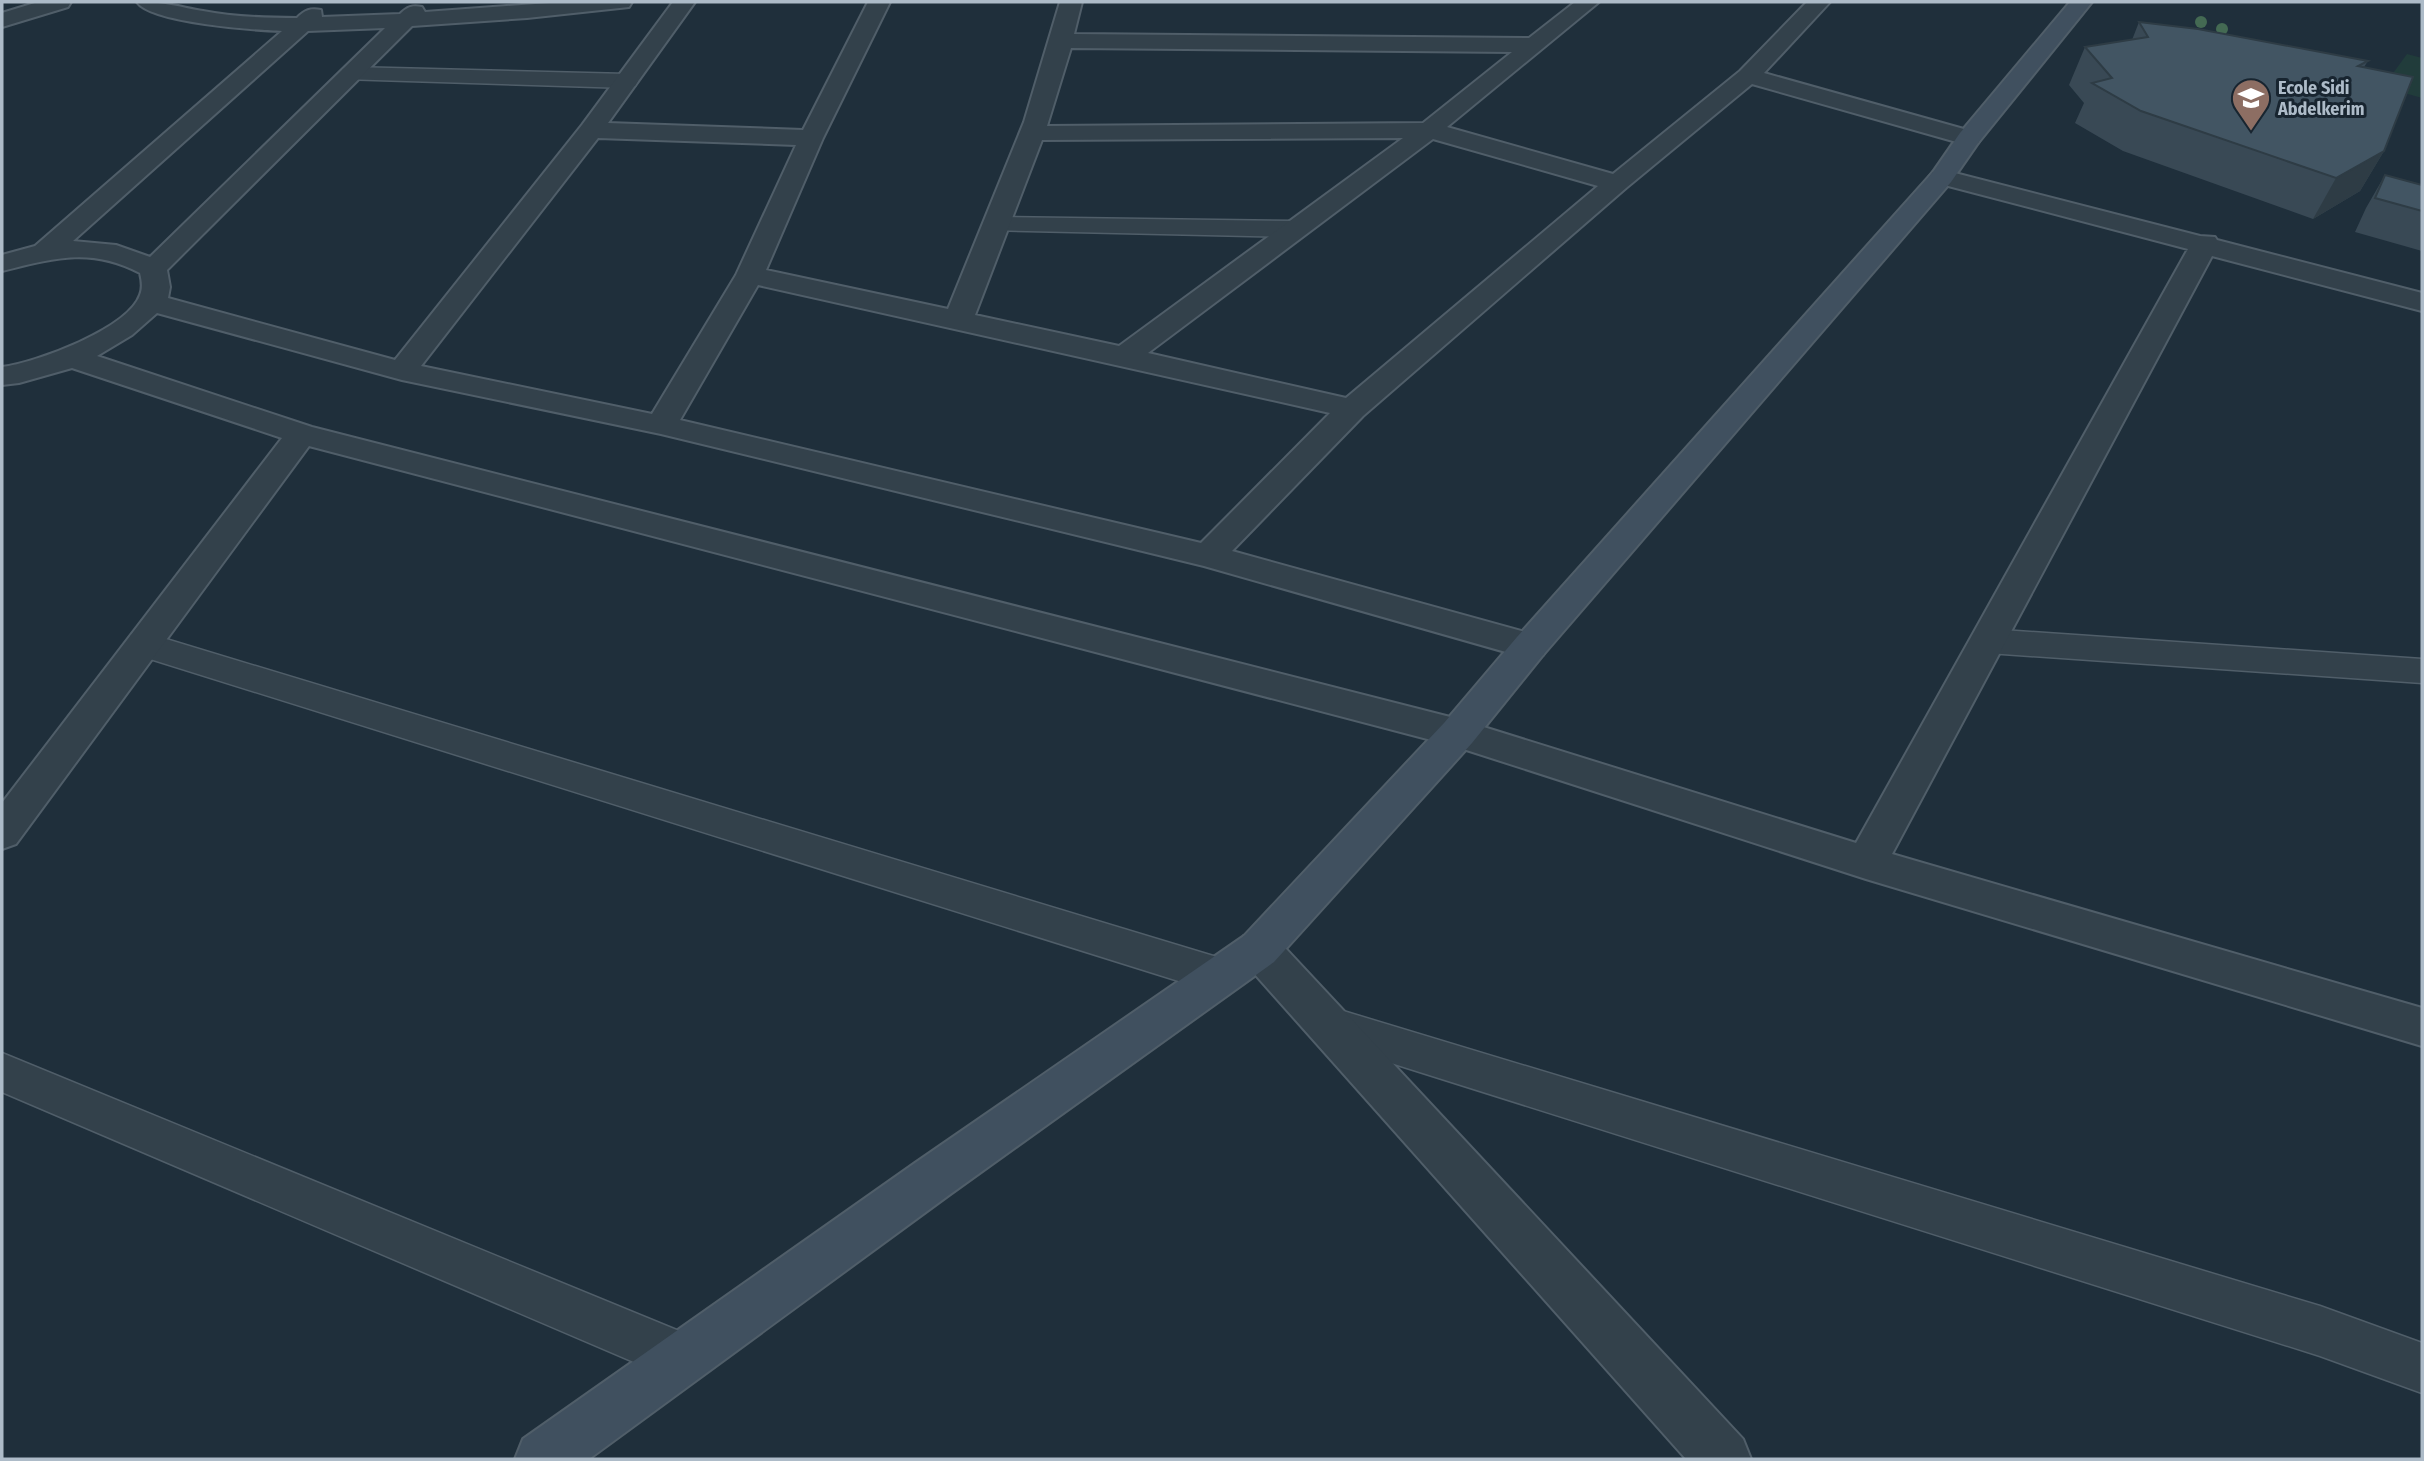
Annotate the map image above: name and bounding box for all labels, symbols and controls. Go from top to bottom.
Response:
school or university icon: Ecole Sidi Abdelkerim [2230,77,2272,132]
place label: Ecole Sidi Abdelkerim [2277,77,2364,120]

